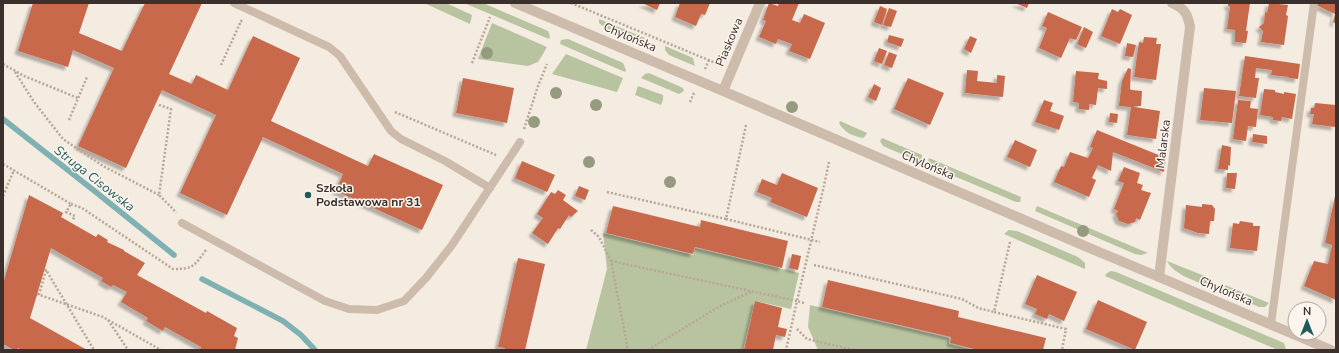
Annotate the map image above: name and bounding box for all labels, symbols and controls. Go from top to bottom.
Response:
street label: Piaskowa [712,15,746,69]
street label: Chylońska [601,19,659,55]
street label: Malarska [1152,119,1174,169]
water label: Struga Cisowska [50,142,139,216]
street label: Chylońska [899,147,957,183]
place label: Szkoła Podstawowa nr 31 [316,180,421,210]
marker: Szkoła Podstawowa nr 31 [303,190,313,200]
street label: Chylońska [1197,273,1255,309]
north arrow [1287,301,1327,341]
text: N [1303,304,1311,319]

